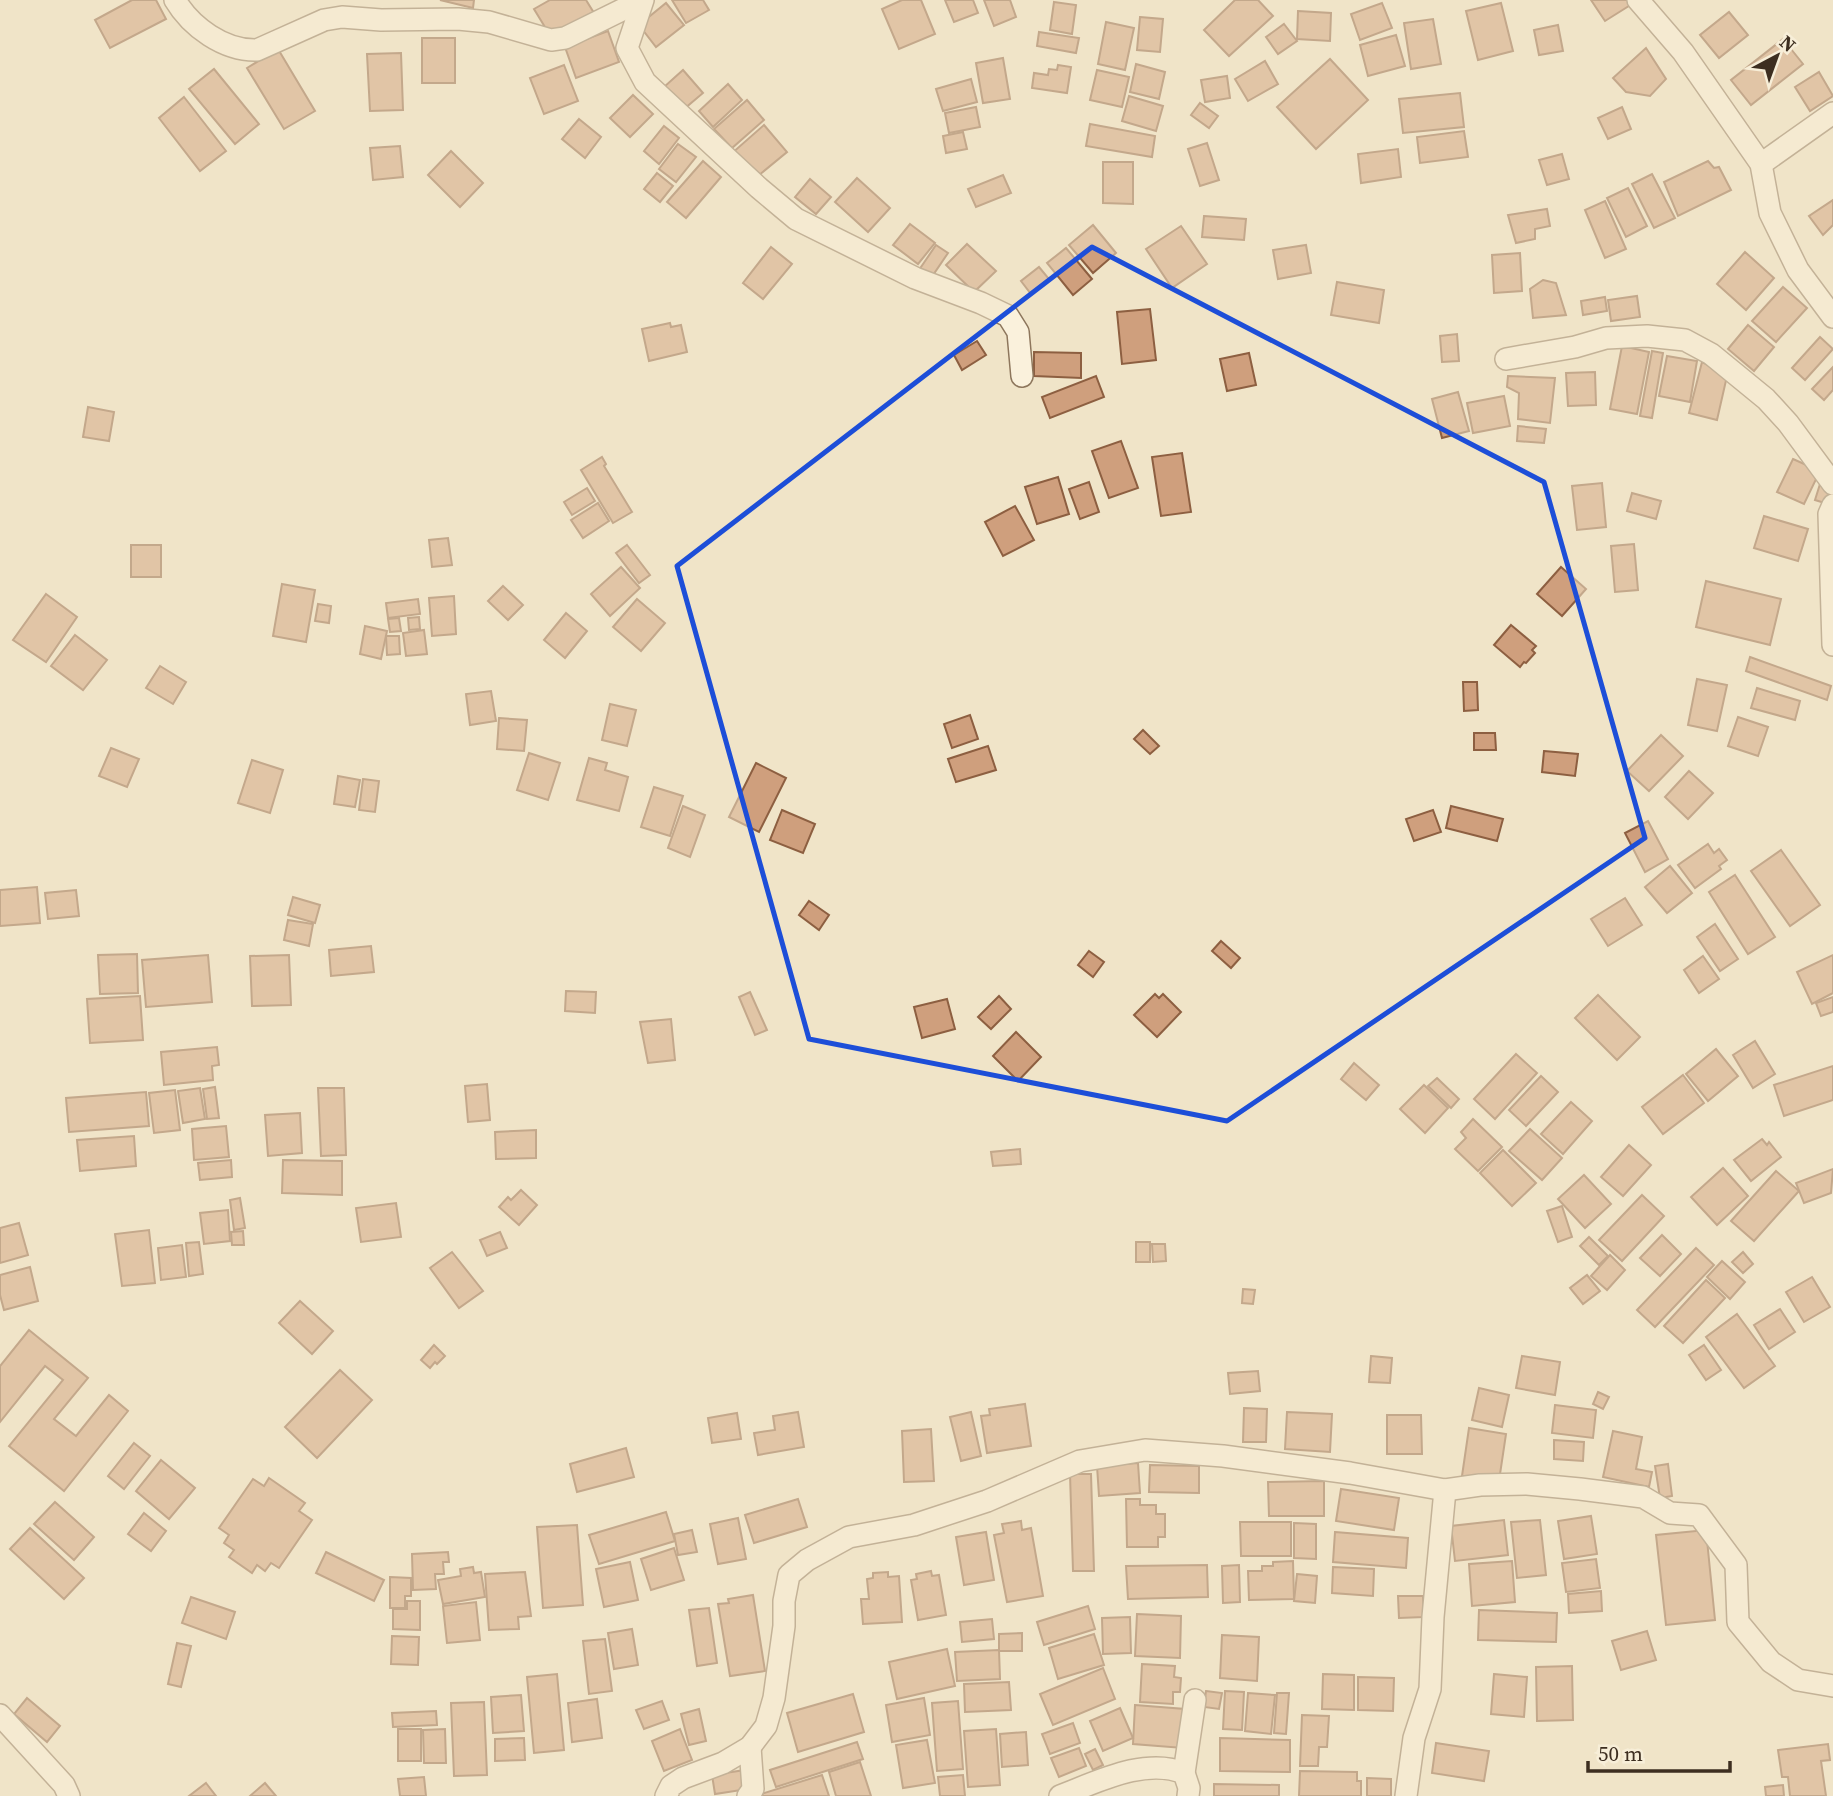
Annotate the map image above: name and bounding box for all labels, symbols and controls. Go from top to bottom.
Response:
north arrow [1742,21,1812,91]
text: N [1774,29,1802,58]
scale bar [1588,1730,1730,1774]
text: 50 m [1598,1739,1643,1768]

